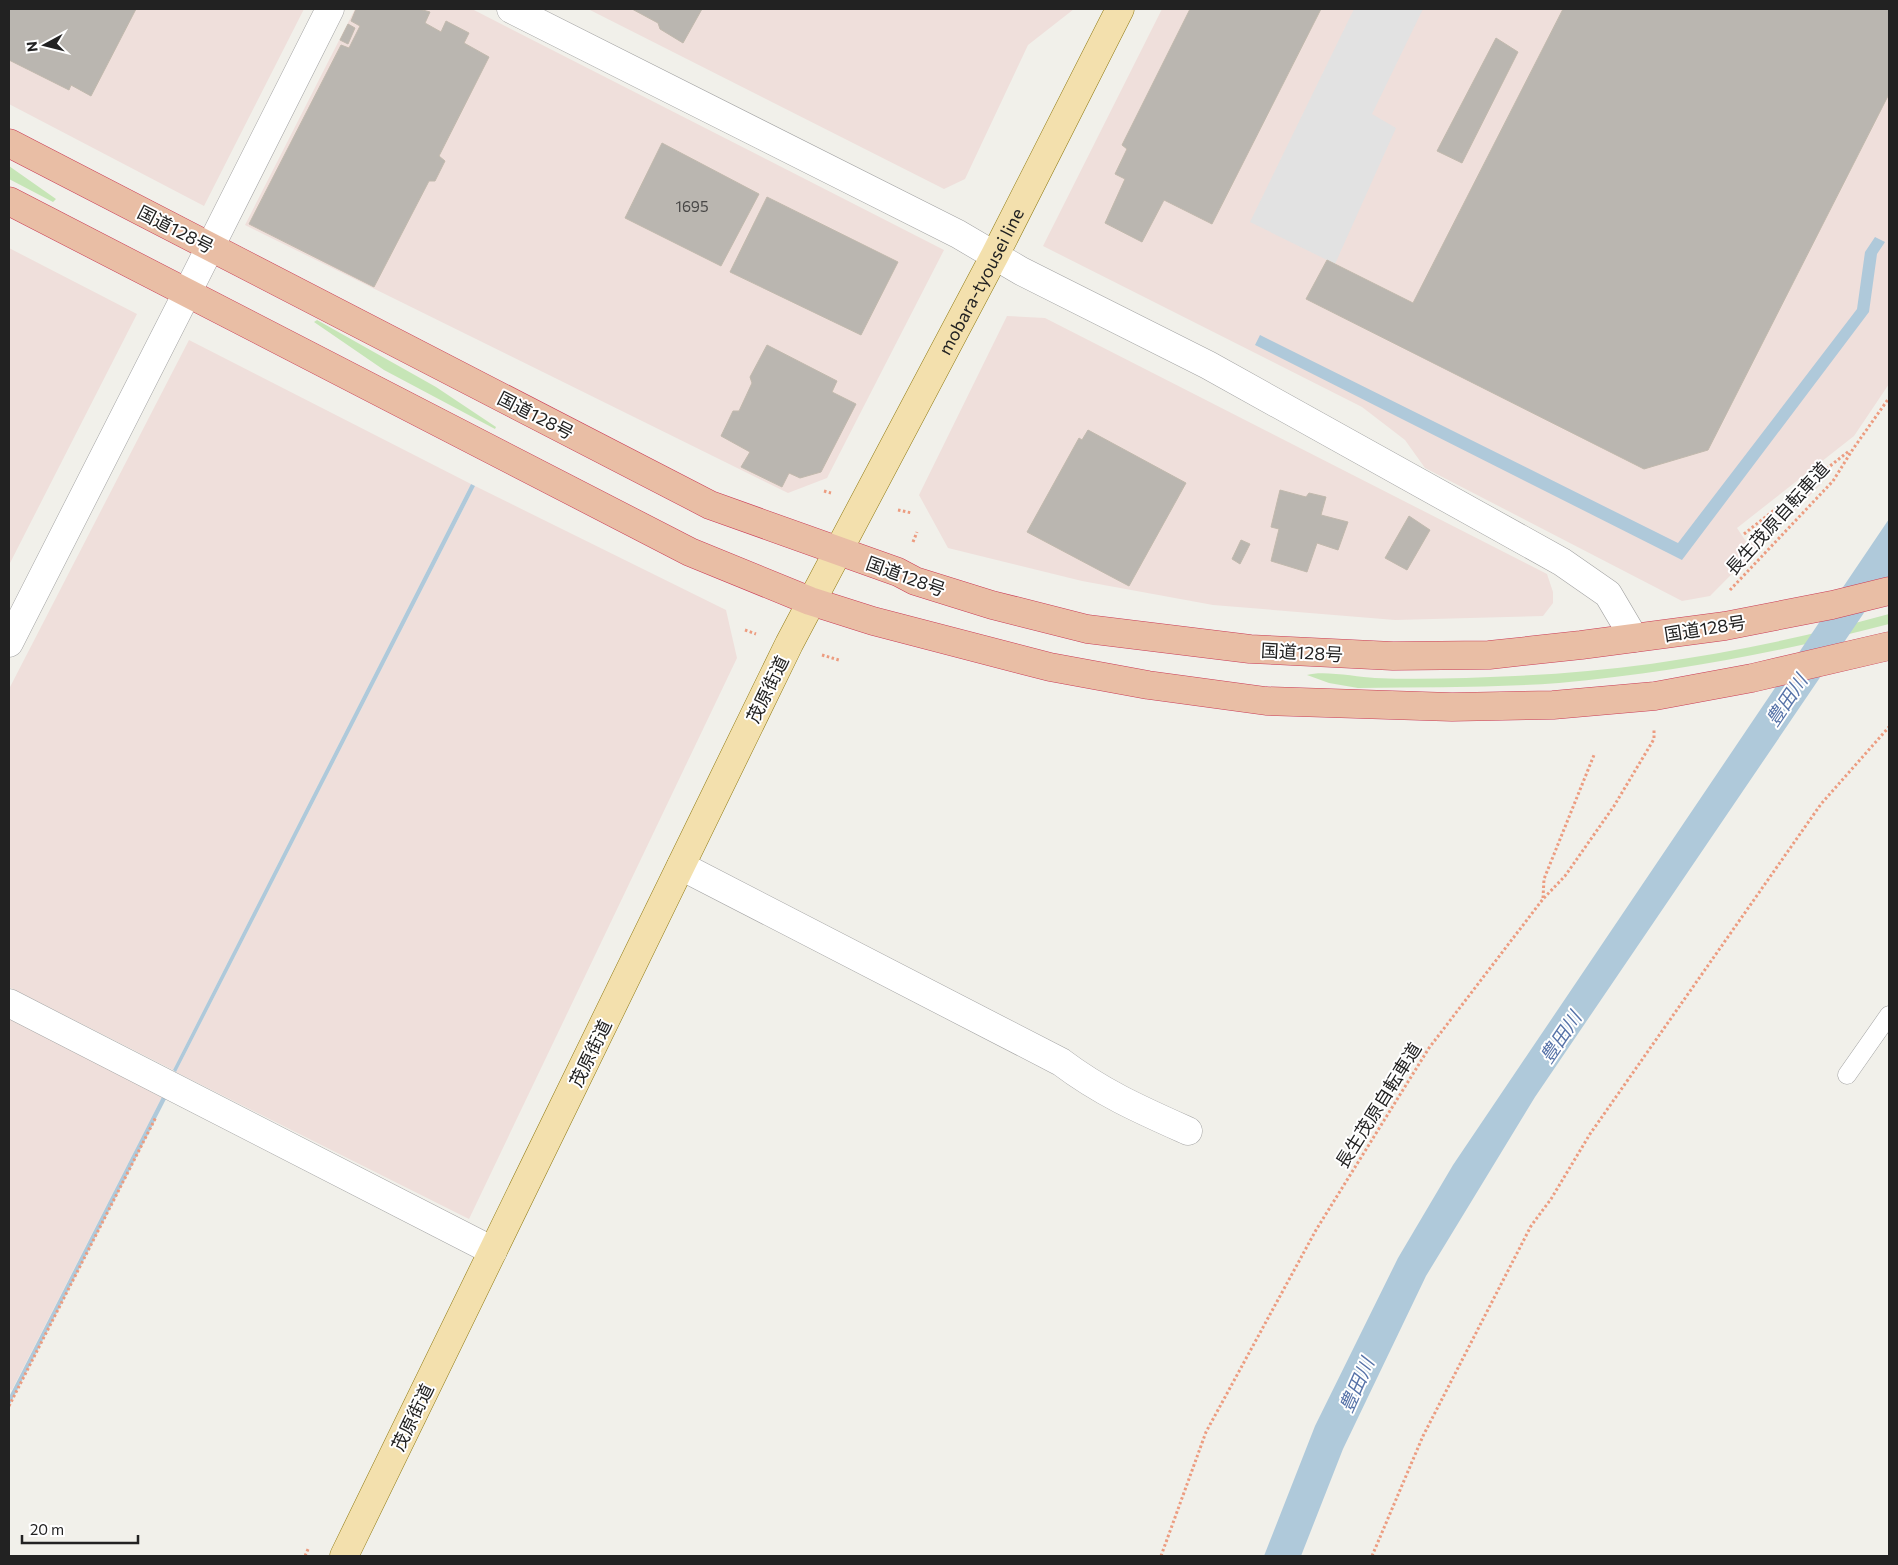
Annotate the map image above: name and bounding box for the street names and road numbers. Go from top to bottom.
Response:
street label: 国道128号 [134,200,218,258]
street label: mobara-tyousei line [933,204,1028,358]
street label: 国道128号 [494,386,578,444]
street label: 長生茂原自転車道 [1721,457,1833,579]
street label: 国道128号 [863,552,949,600]
street label: 国道128号 [1663,611,1747,645]
street label: 国道128号 [1260,639,1344,665]
street label: 茂原街道 [741,652,793,726]
street label: 茂原街道 [564,1016,616,1090]
street label: 長生茂原自転車道 [1331,1038,1425,1172]
street label: 茂原街道 [386,1380,438,1454]

